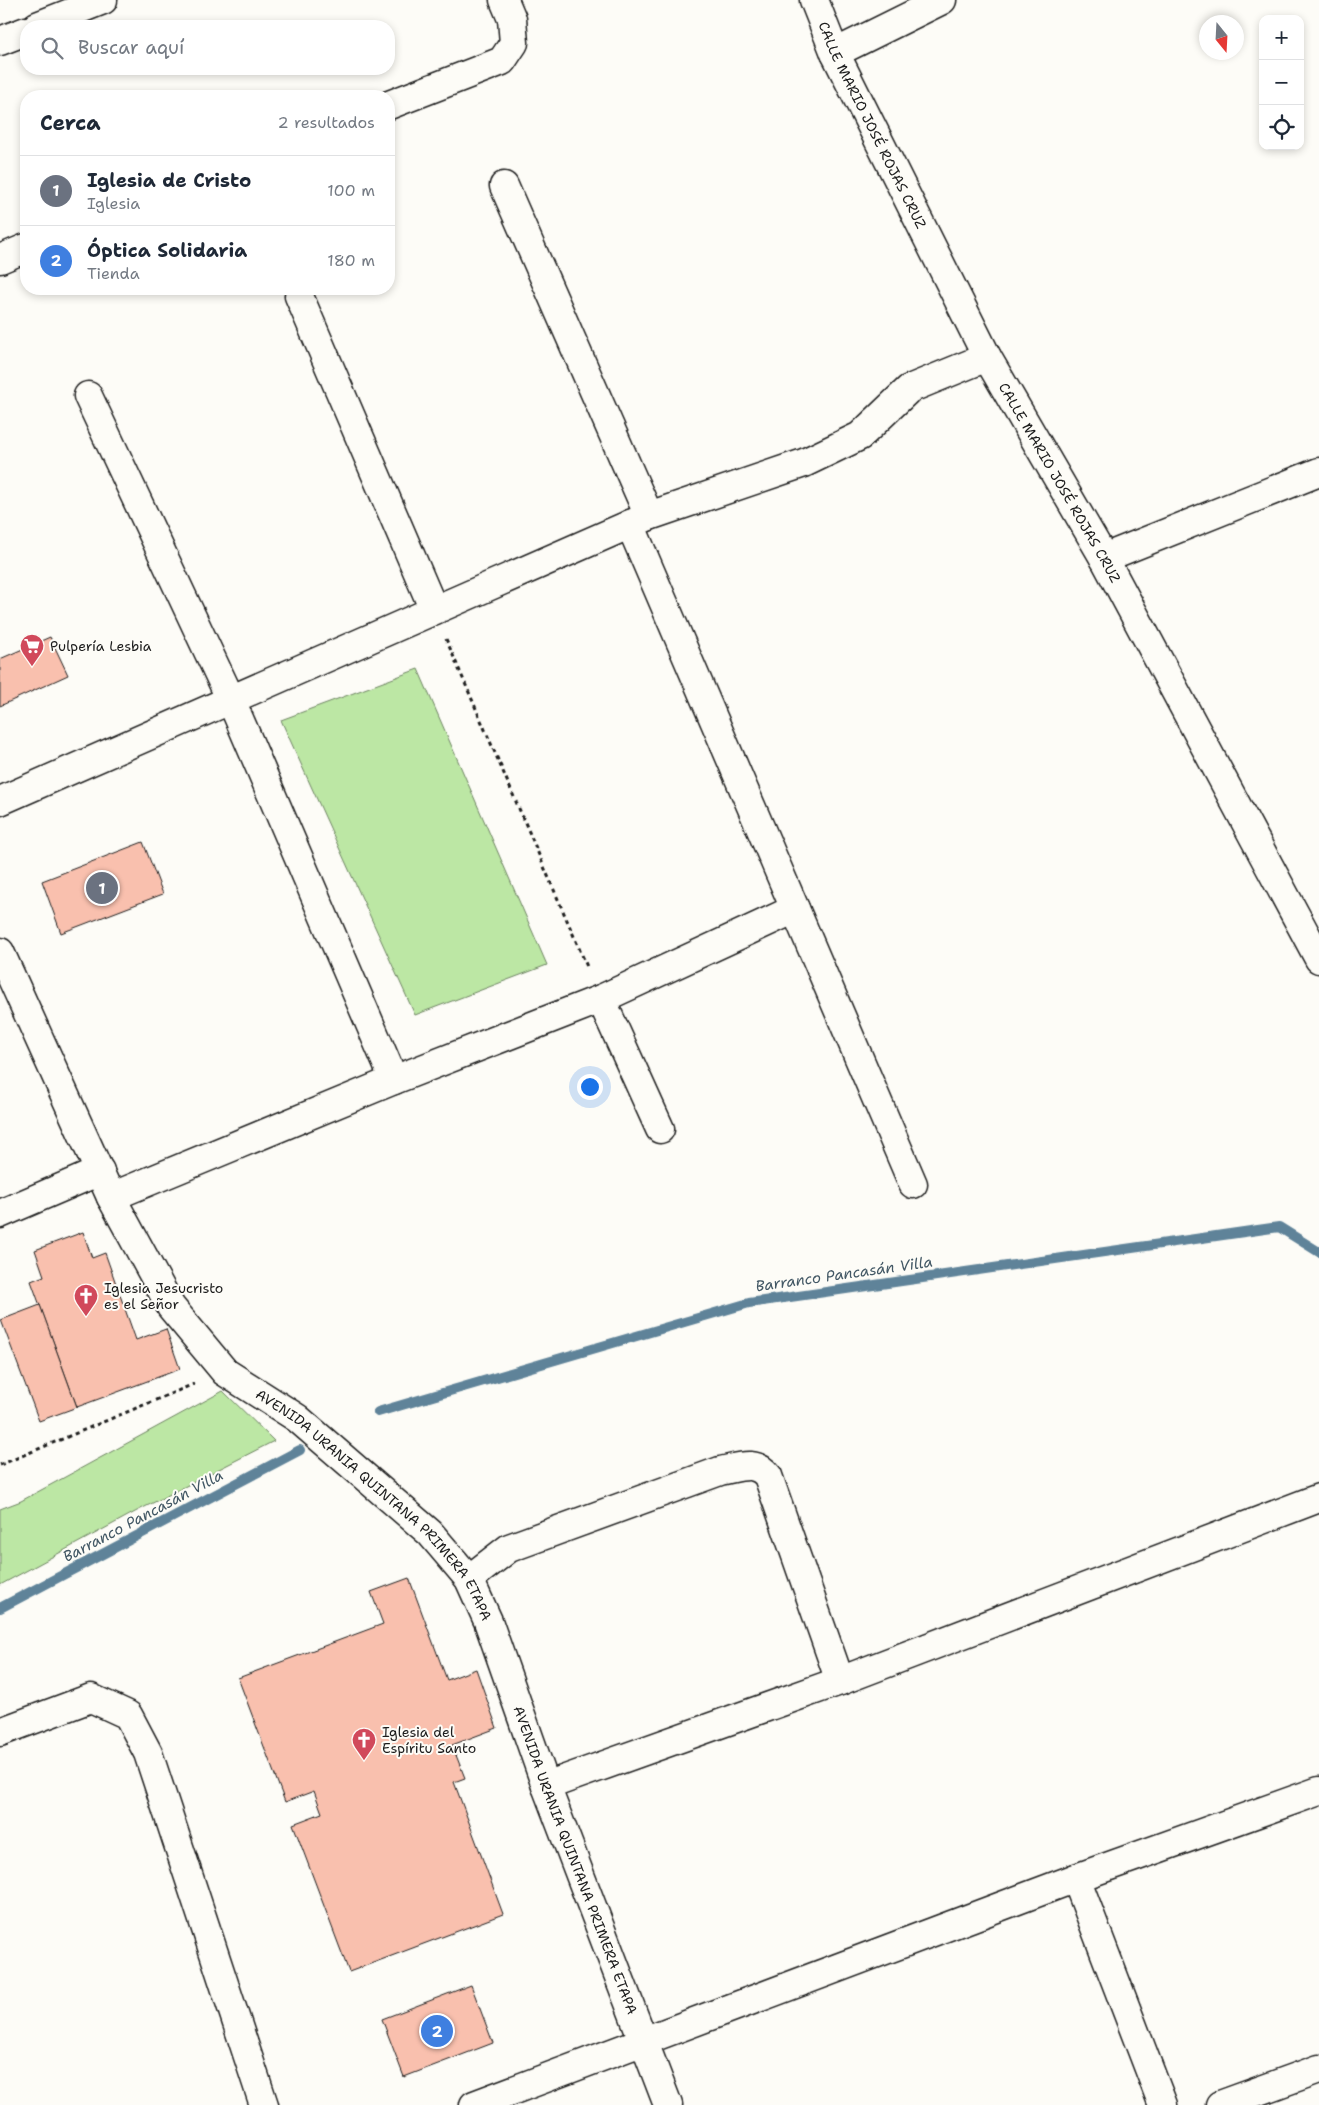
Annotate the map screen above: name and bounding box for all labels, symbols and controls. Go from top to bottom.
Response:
north arrow [1199,15,1244,60]
map controls [1259,15,1304,150]
button: + [1259,15,1304,60]
street label: CALLE MARIO JOSÉ ROJAS CRUZ [814,19,931,232]
search box [20,20,395,75]
icon: search [38,34,66,62]
text: Buscar aquí [78,35,184,60]
button: − [1259,60,1304,105]
button: locate [1259,105,1304,150]
text: Cerca [40,109,101,137]
text: 2 resultados [277,112,375,133]
text: Iglesia de Cristo [87,168,251,193]
text: 1 [52,180,60,201]
text: 100 m [327,180,375,201]
text: Iglesia [87,193,140,214]
text: Óptica Solidaria [87,238,247,263]
text: 2 [50,250,62,271]
text: 180 m [327,250,375,271]
text: Tienda [87,263,140,284]
street label: CALLE MARIO JOSÉ ROJAS CRUZ [995,379,1125,586]
supermarket icon: Pulpería Lesbia [19,633,45,667]
place label: Pulpería Lesbia [50,637,152,655]
pin: 1 [86,869,118,907]
your location [577,1074,603,1100]
water label: Barranco Pancasán Villa [754,1252,934,1296]
place label: Iglesia Jesucristo es el Señor [104,1279,223,1313]
church icon: Iglesia Jesucristo es el Señor [73,1283,99,1317]
street label: AVENIDA URANIA QUINTANA PRIMERA ETAPA [252,1385,496,1624]
water label: Barranco Pancasán Villa [59,1465,227,1567]
street label: AVENIDA URANIA QUINTANA PRIMERA ETAPA [509,1703,641,2017]
place label: Iglesia del Espíritu Santo [382,1723,476,1757]
church icon: Iglesia del Espíritu Santo [351,1727,377,1761]
pin: 2 [421,2012,453,2050]

